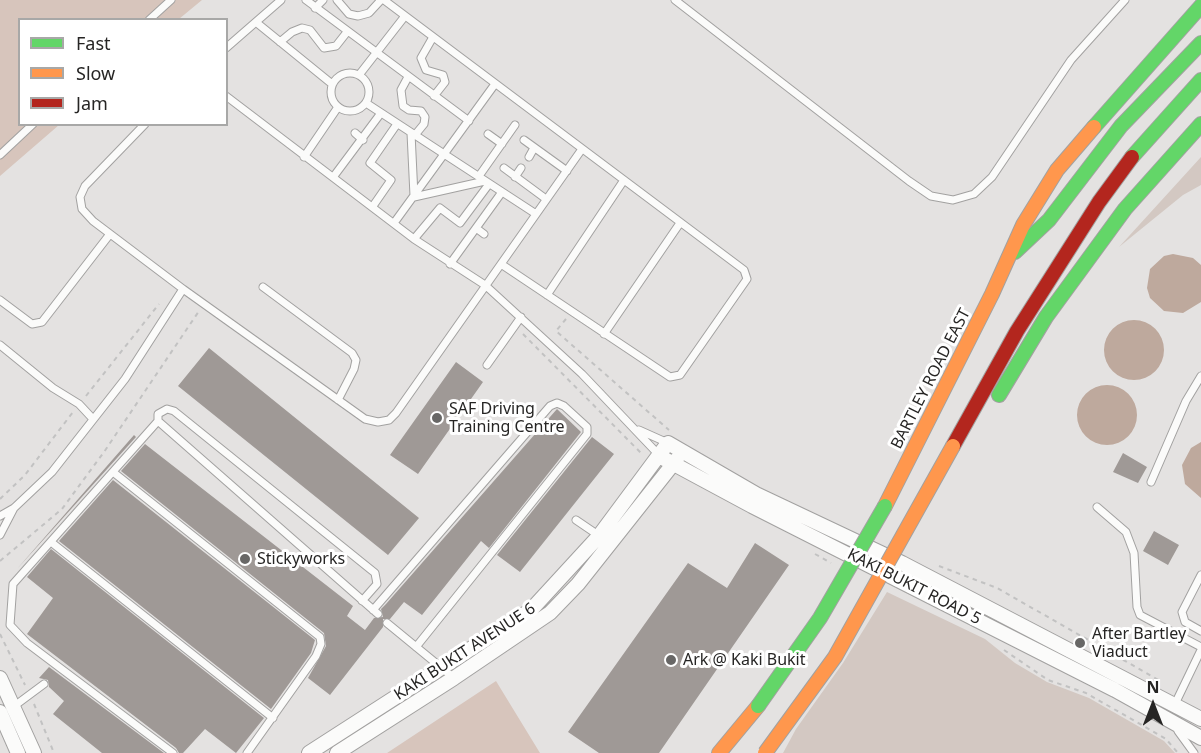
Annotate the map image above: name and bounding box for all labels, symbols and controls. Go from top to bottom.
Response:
legend [18,18,228,126]
text: Fast [76,31,111,55]
text: Slow [76,61,115,85]
text: Jam [76,91,108,115]
street label: BARTLEY ROAD EAST [887,306,975,452]
place label: SAF Driving Training Centre [449,399,565,437]
marker: SAF Driving Training Centre [430,411,444,425]
street label: KAKI BUKIT ROAD 5 [844,545,984,629]
place label: Stickyworks [257,549,345,569]
marker: Stickyworks [238,552,252,566]
street label: KAKI BUKIT AVENUE 6 [391,599,539,705]
place label: After Bartley Viaduct [1092,624,1186,662]
marker: After Bartley Viaduct [1073,636,1087,650]
place label: Ark @ Kaki Bukit [683,650,806,670]
marker: Ark @ Kaki Bukit [664,653,678,667]
north arrow [1123,675,1183,735]
text: N [1146,676,1160,698]

